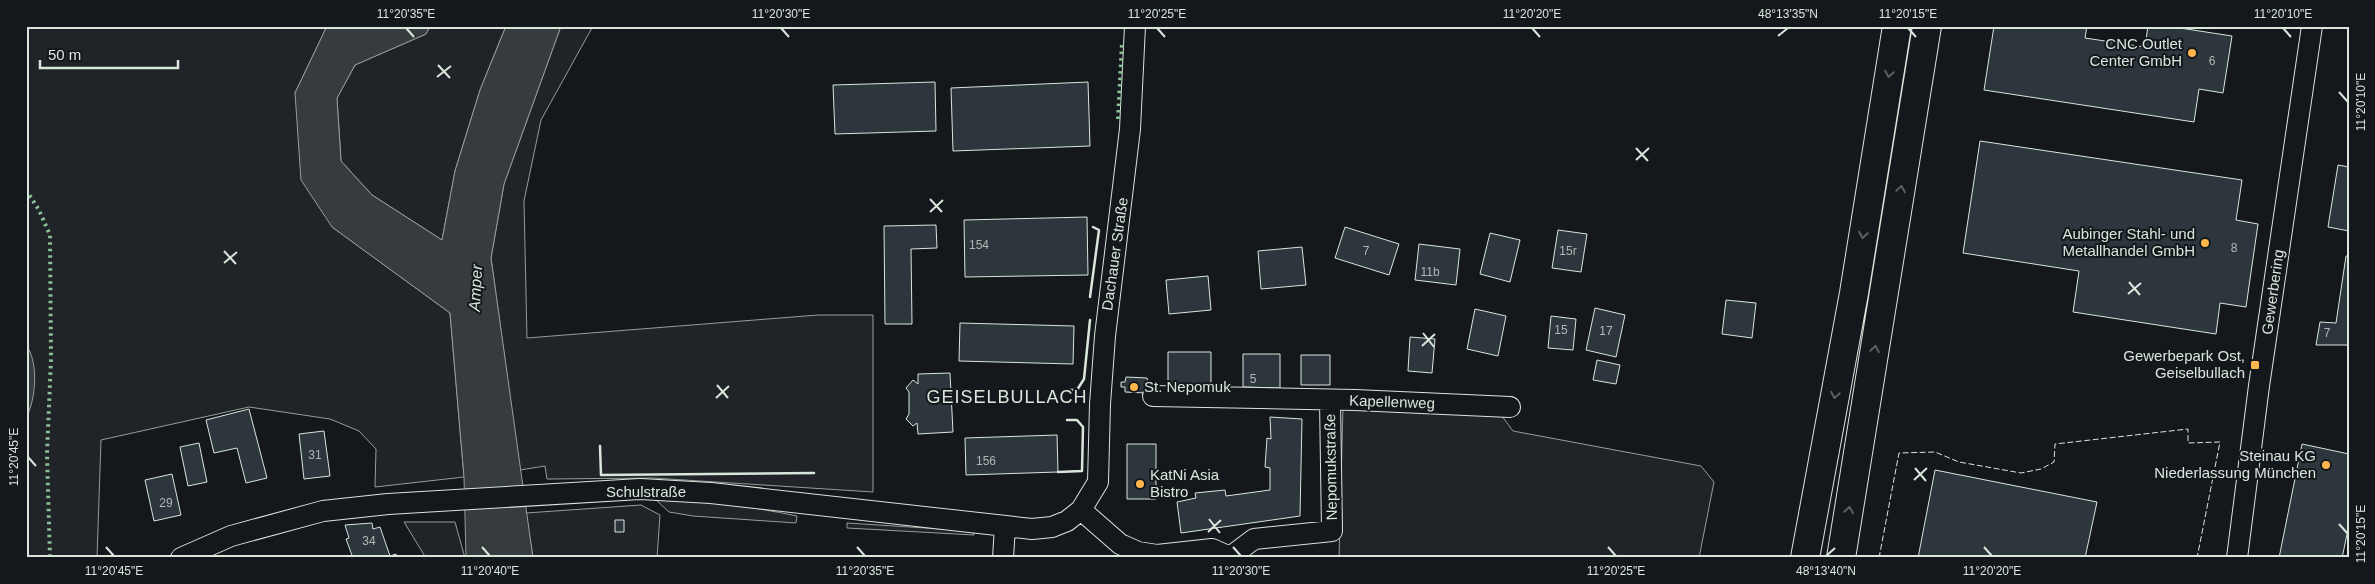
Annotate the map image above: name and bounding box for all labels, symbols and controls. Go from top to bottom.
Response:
text: 11°20'35"E [377,7,435,21]
text: 11°20'30"E [752,7,810,21]
text: 11°20'25"E [1128,7,1186,21]
text: 11°20'20"E [1503,7,1561,21]
text: 48°13'35"N [1758,7,1818,21]
text: 11°20'15"E [1879,7,1937,21]
text: 11°20'10"E [2254,7,2312,21]
place label: CNC Outlet Center GmbH [2089,35,2183,69]
scale bar [40,38,178,70]
text: 50 m [48,46,81,63]
marker: CNC Outlet Center GmbH [2186,47,2198,59]
house number: 6 [2209,54,2216,68]
one-way arrow [1884,71,1895,79]
text: 11°20'10"E [2354,73,2368,131]
one-way arrow [1895,184,1905,193]
street label: Dachauer Straße [1098,196,1131,312]
place label: Aubinger Stahl- und Metallhandel GmbH [2062,225,2195,259]
one-way arrow [1859,230,1869,239]
marker: Aubinger Stahl- und Metallhandel GmbH [2199,237,2211,249]
house number: 154 [969,238,989,252]
house number: 8 [2231,241,2238,255]
house number: 7 [1363,244,1370,258]
house number: 15r [1559,244,1577,258]
street label: Gewerbering [2258,248,2287,336]
water label: Amper [466,263,485,313]
house number: 11b [1420,265,1440,279]
house number: 15 [1554,323,1568,337]
house number: 17 [1599,324,1613,338]
house number: 7 [2324,326,2331,340]
one-way arrow [1869,345,1879,354]
place label: Gewerbepark Ost, Geiselbullach [2123,347,2245,381]
marker: Gewerbepark Ost, Geiselbullach [2249,359,2261,371]
house number: 5 [1250,372,1257,386]
place label: St. Nepomuk [1144,378,1231,395]
marker: St. Nepomuk [1128,381,1140,393]
district label: GEISELBULLACH [926,387,1088,407]
one-way arrow [1831,390,1841,399]
street label: Kapellenweg [1349,392,1435,411]
street label: Nepomukstraße [1321,414,1340,521]
text: 11°20'45"E [7,428,21,486]
place label: Steinau KG Niederlassung München [2154,447,2316,481]
house number: 31 [308,448,322,462]
house number: 156 [976,454,996,468]
marker: Steinau KG Niederlassung München [2320,459,2332,471]
place label: KatNi Asia Bistro [1150,466,1220,500]
marker: KatNi Asia Bistro [1134,478,1146,490]
street label: Schulstraße [606,483,686,500]
house number: 29 [159,496,173,510]
one-way arrow [1843,505,1854,513]
text: 11°20'15"E [2354,505,2368,563]
house number: 34 [362,534,376,548]
text: 11°20'45"E [85,564,143,578]
text: 11°20'40"E [461,564,519,578]
text: 11°20'35"E [836,564,894,578]
text: 11°20'30"E [1212,564,1270,578]
text: 11°20'25"E [1587,564,1645,578]
text: 48°13'40"N [1796,564,1856,578]
text: 11°20'20"E [1963,564,2021,578]

